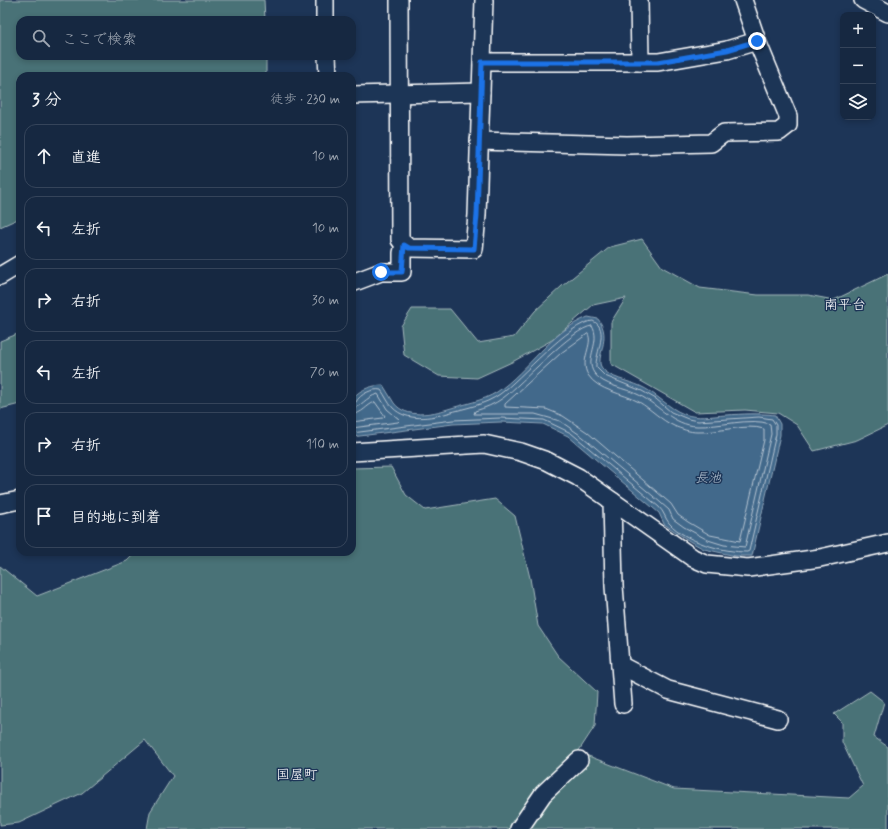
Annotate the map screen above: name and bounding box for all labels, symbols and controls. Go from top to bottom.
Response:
map controls [840,12,876,120]
button: + [840,12,876,48]
search box [16,16,356,60]
icon: search [30,27,52,49]
text: ここで検索 [62,30,137,50]
route end [748,32,766,50]
button: − [840,48,876,84]
button: layers [840,84,876,120]
text: 3 分 [32,89,61,111]
text: 徒歩 · 230 m [270,91,340,108]
icon: ahead [33,145,55,167]
text: 直進 [71,148,101,168]
text: 10 m [312,148,339,165]
icon: left [33,217,55,239]
text: 左折 [71,220,101,240]
text: 10 m [312,220,339,237]
route start [372,263,390,281]
icon: right [33,289,55,311]
text: 右折 [71,292,101,312]
text: 30 m [312,292,339,309]
district label: 南平台 [824,296,866,314]
icon: left [33,361,55,383]
text: 左折 [71,364,101,384]
text: 70 m [310,364,339,381]
icon: right [33,433,55,455]
text: 右折 [71,436,101,456]
text: 110 m [306,436,339,453]
water label: 長池 [695,470,722,487]
icon: arrive [33,505,55,527]
text: 目的地に到着 [71,508,161,528]
district label: 国屋町 [276,766,318,784]

